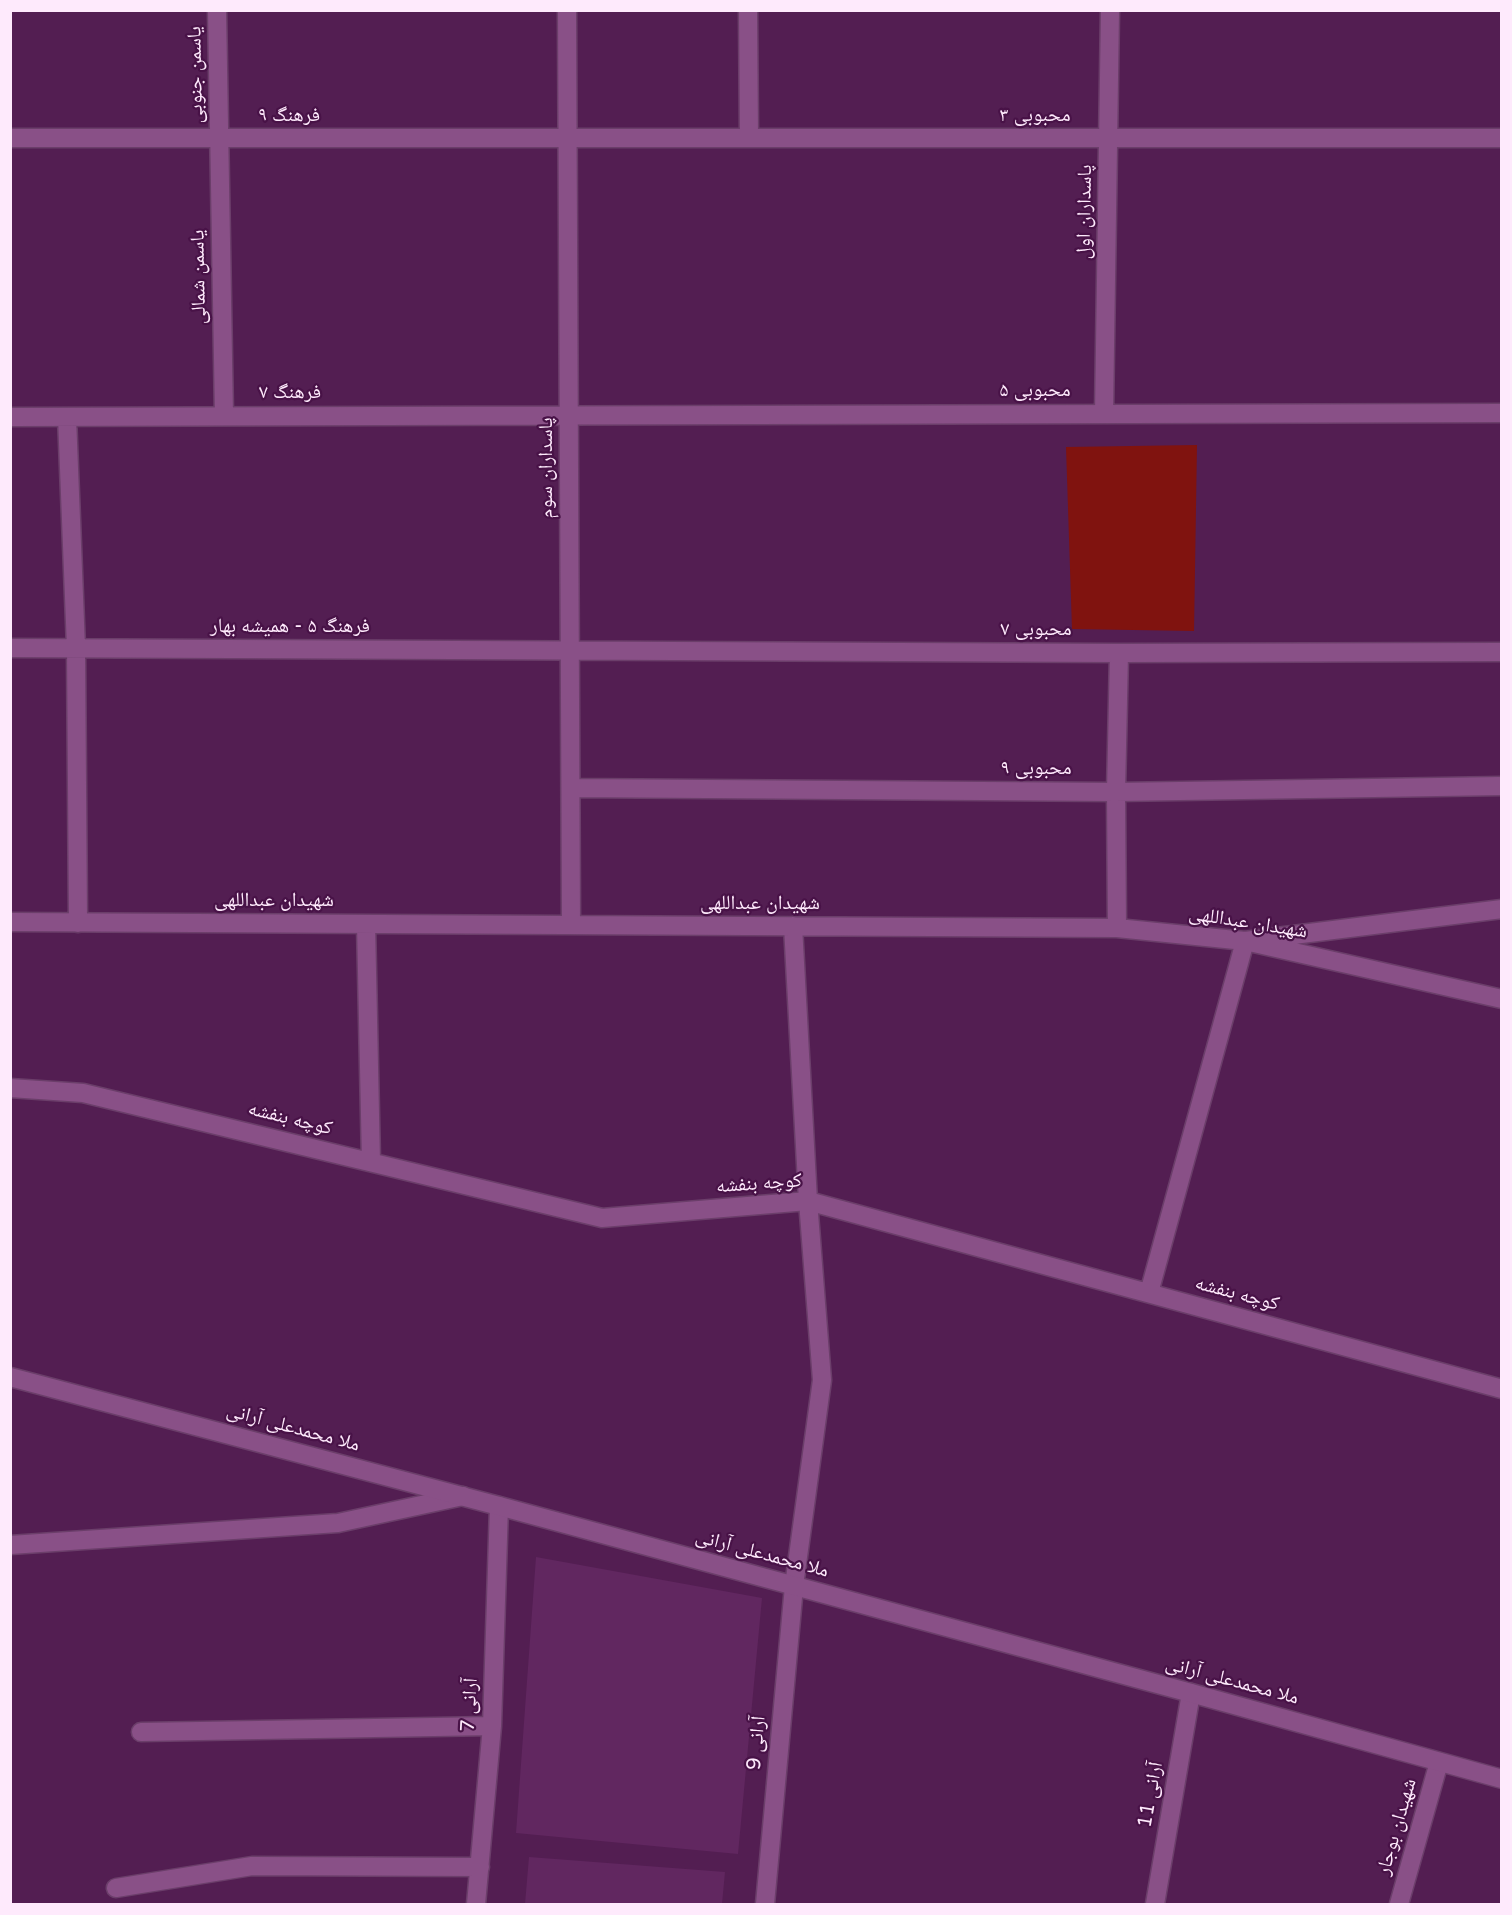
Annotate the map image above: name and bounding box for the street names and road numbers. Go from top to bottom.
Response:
street label: یاسمن جنوبی [183,26,209,124]
street label: فرهنگ ۹ [258,104,320,128]
street label: محبوبی ۳ [999,104,1071,128]
street label: پاسداران اول [1072,164,1098,260]
street label: یاسمن شمالی [186,229,212,325]
street label: محبوبی ۵ [999,379,1071,403]
street label: فرهنگ ۷ [259,381,321,405]
street label: پاسداران سوم [535,417,559,519]
street label: فرهنگ ۵ - همیشه بهار [210,615,370,639]
street label: محبوبی ۷ [1000,618,1072,642]
street label: محبوبی ۹ [1000,757,1072,781]
street label: شهیدان عبداللهی [214,889,334,913]
street label: شهیدان عبداللهی [700,892,820,916]
street label: شهیدان عبداللهی [1187,902,1309,944]
street label: کوچه بنفشه [245,1097,335,1141]
street label: کوچه بنفشه [715,1169,803,1199]
street label: کوچه بنفشه [1192,1271,1282,1317]
street label: ملا محمدعلی آرانی [224,1399,362,1457]
street label: ملا محمدعلی آرانی [693,1525,831,1583]
street label: ملا محمدعلی آرانی [1163,1652,1301,1710]
street label: آرانی 7 [457,1677,483,1733]
street label: آرانی 9 [743,1715,771,1771]
street label: آرانی 11 [1133,1760,1169,1830]
street label: شهیدان بوجار [1372,1776,1422,1878]

